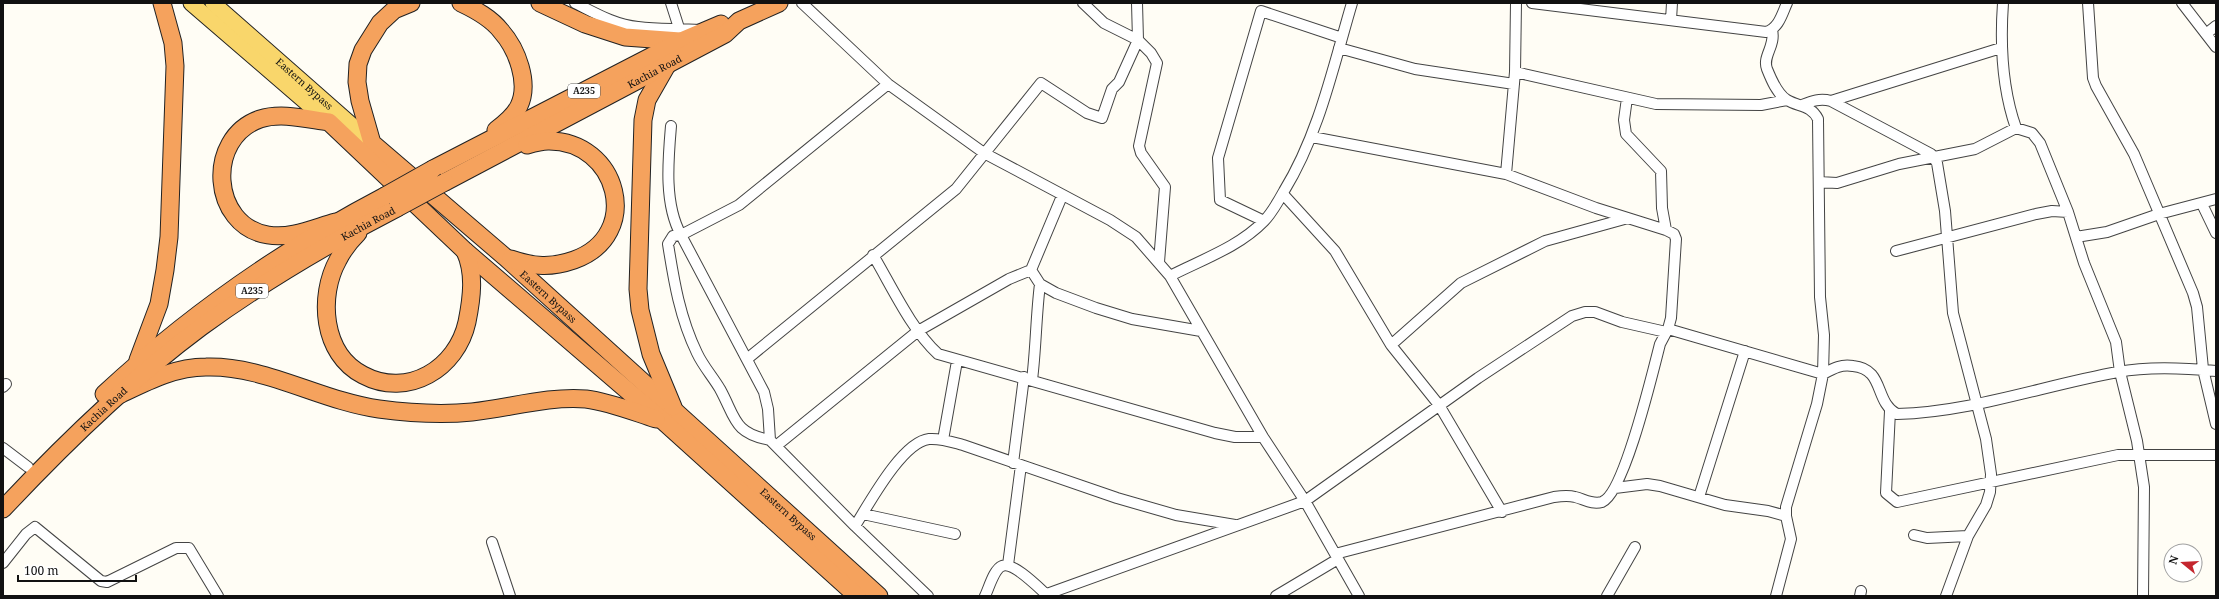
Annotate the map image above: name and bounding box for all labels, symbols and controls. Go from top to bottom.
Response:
street label: Kachia Road [625,51,684,91]
street label: Eastern Bypass [273,55,337,113]
road number: A235 [568,84,600,98]
street label: Kachia Road [338,203,398,244]
street label: Eastern Bypass [517,267,580,326]
road number: A235 [236,284,268,298]
street label: Kachia Road [77,383,130,434]
street label: Eastern Bypass [757,485,820,544]
north arrow [2163,543,2203,583]
text: N [2165,553,2182,566]
scale bar [18,557,136,583]
text: 100 m [24,562,59,579]

